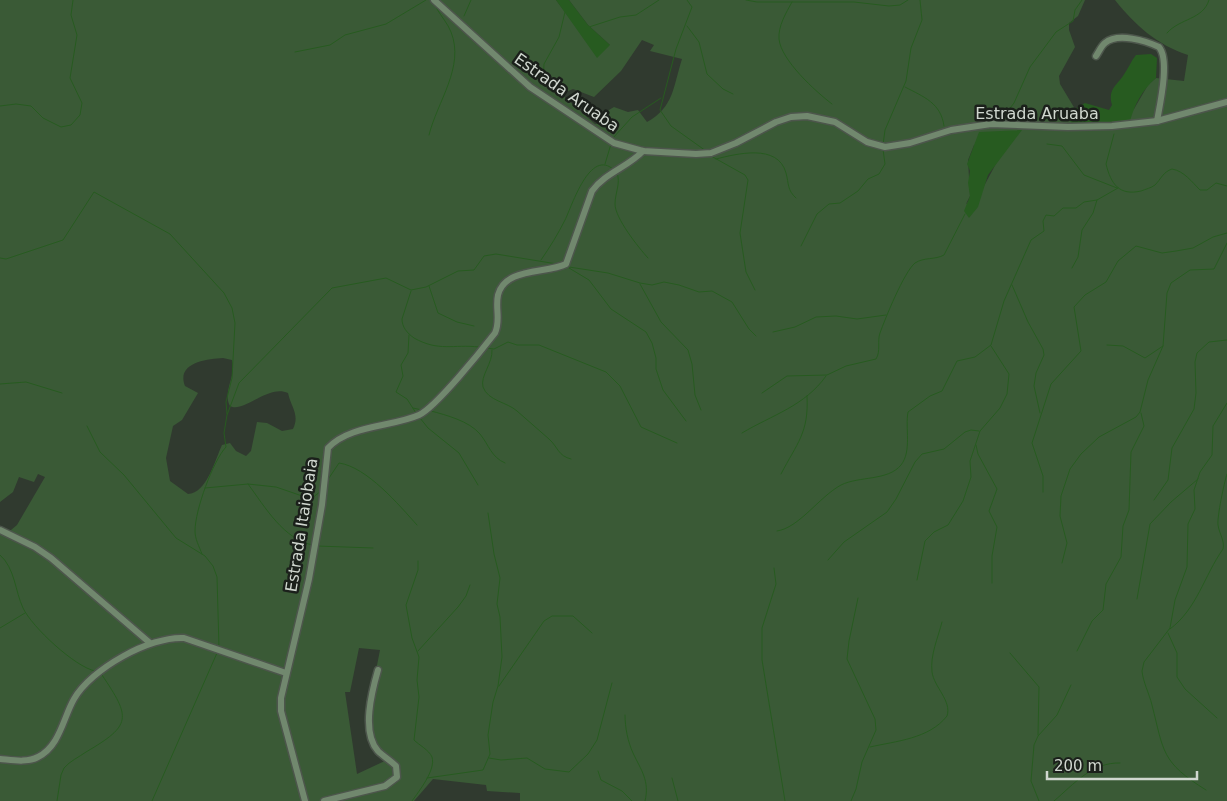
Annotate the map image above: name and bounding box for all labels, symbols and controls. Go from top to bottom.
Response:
street label: Estrada Aruaba [511,49,623,136]
street label: Estrada Aruaba [975,104,1099,123]
street label: Estrada Itaiobaia [282,457,321,593]
scale bar [1047,748,1197,780]
text: 200 m [1054,757,1102,775]

